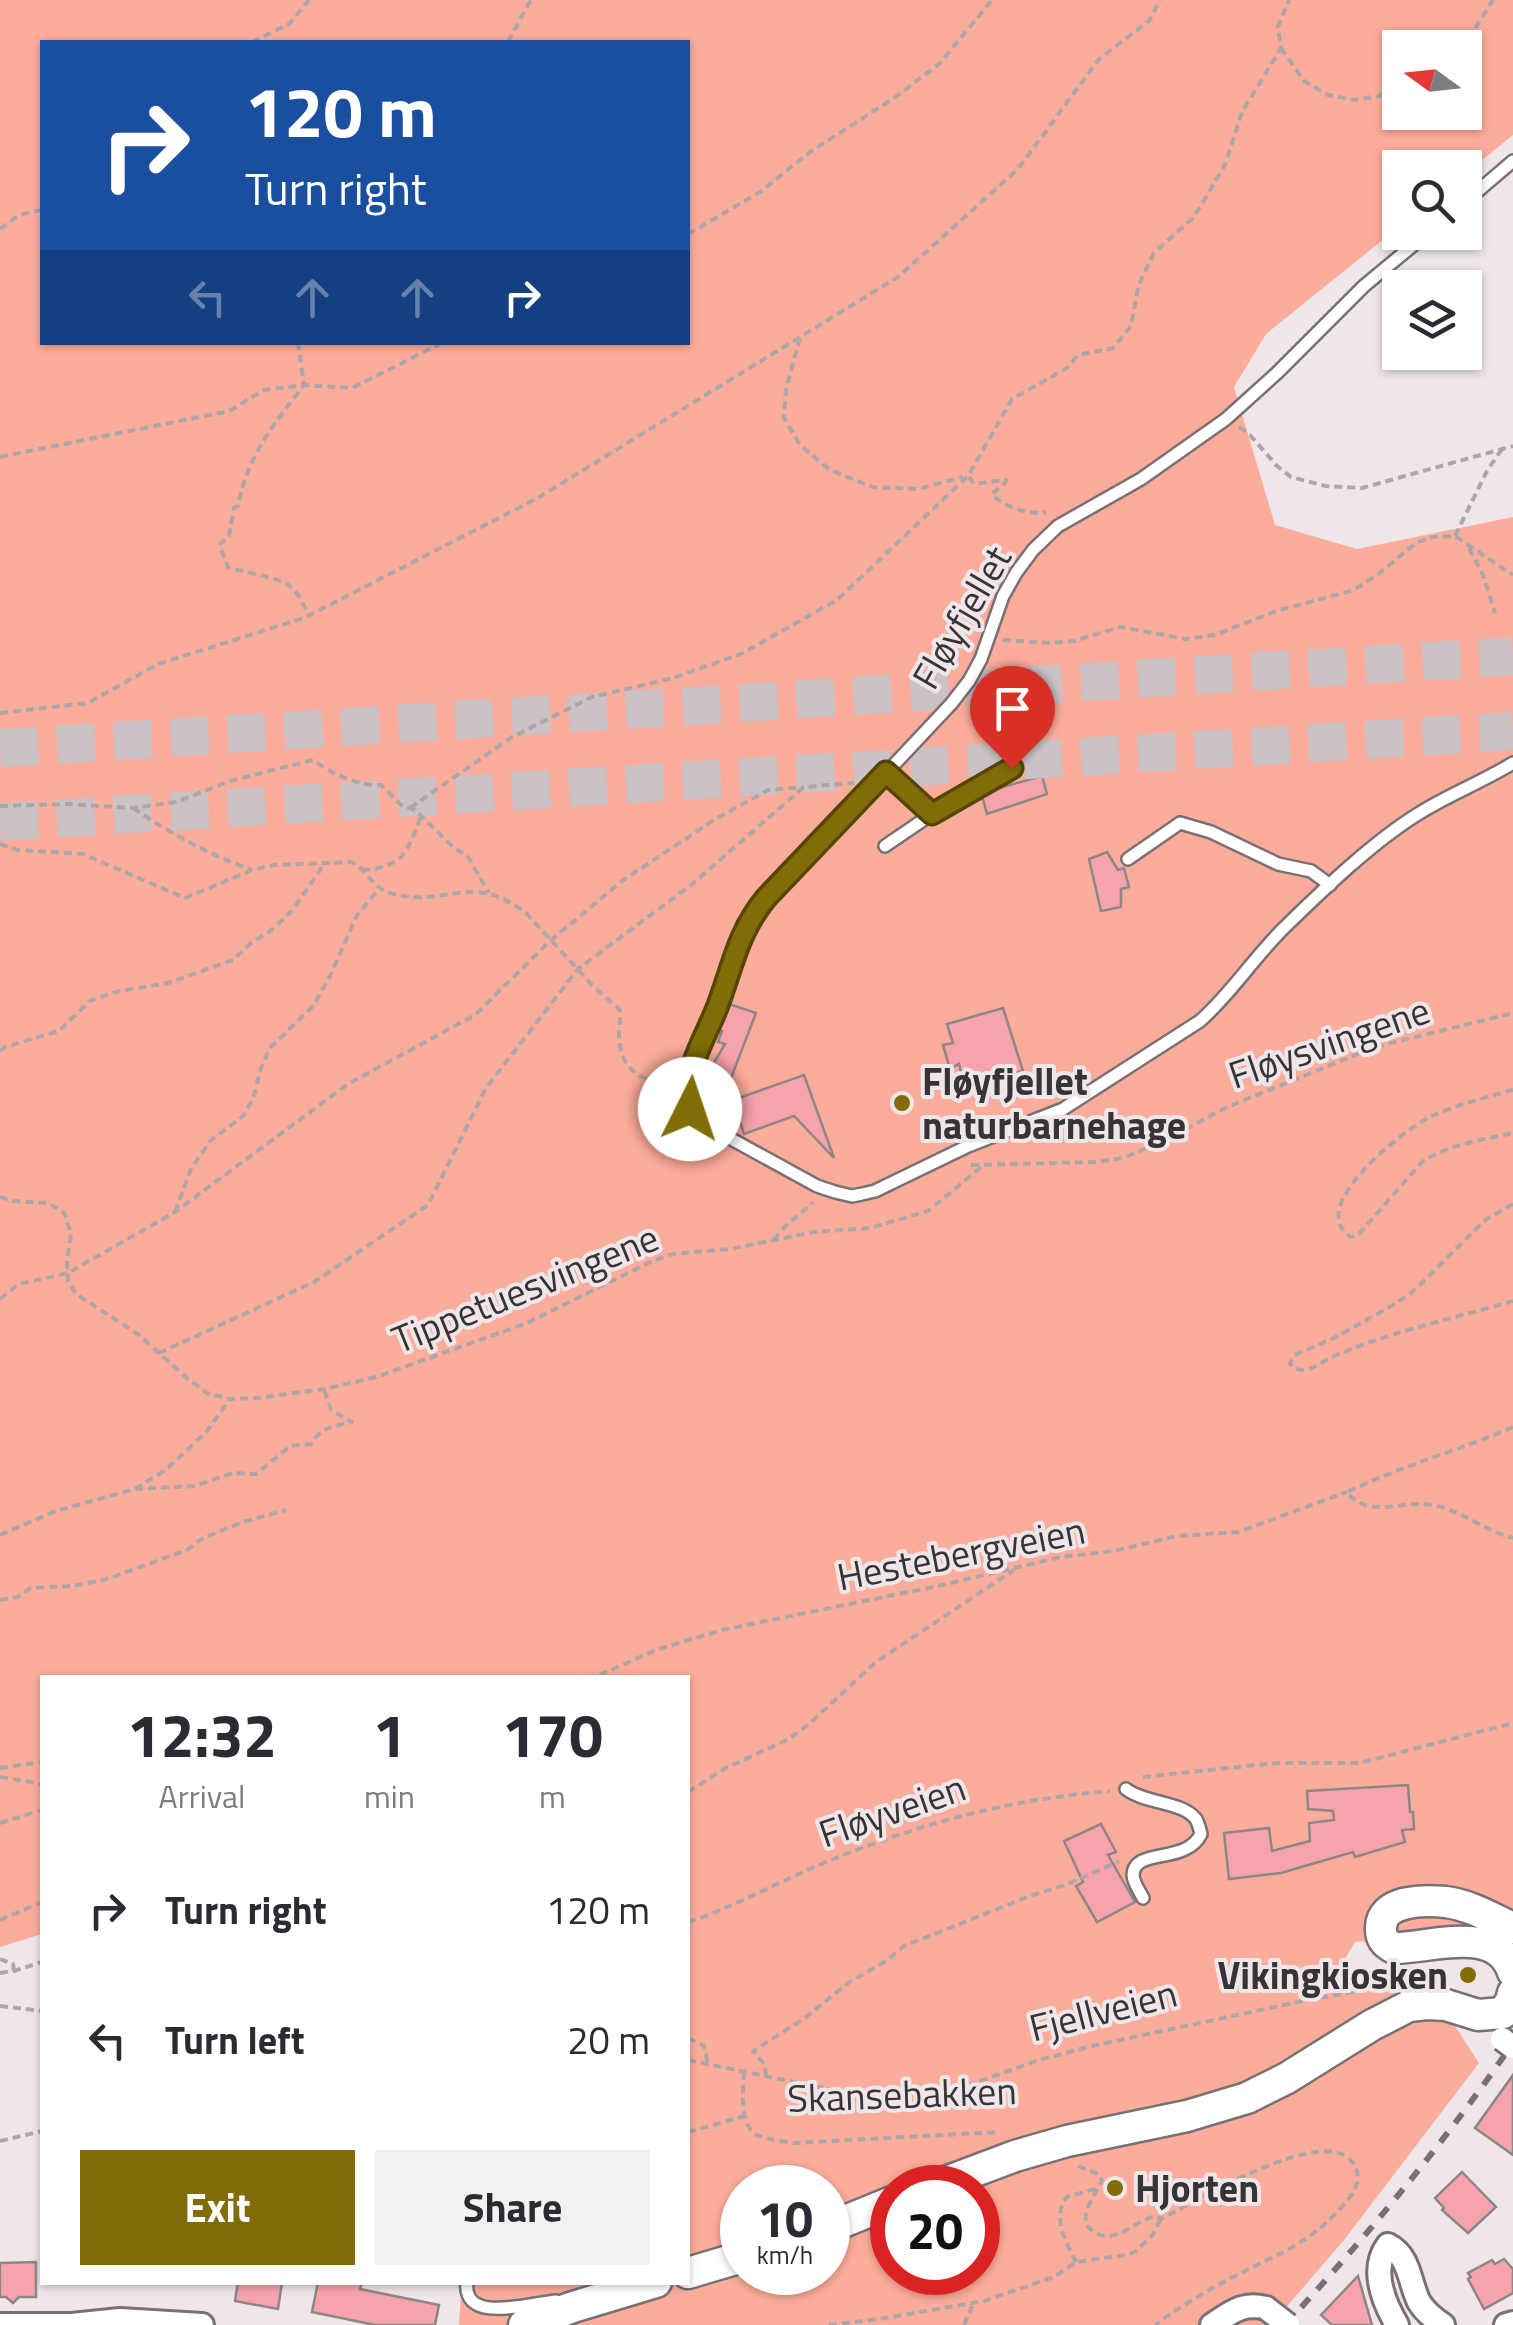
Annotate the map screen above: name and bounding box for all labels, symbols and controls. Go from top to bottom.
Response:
north arrow [1382,30,1482,130]
map controls [1382,30,1482,370]
text: 120 m [245,58,437,164]
icon: right [80,80,210,210]
button: search [1382,150,1482,250]
text: Turn right [245,154,427,222]
icon: left [180,270,235,325]
icon: ahead [285,270,340,325]
icon: ahead [390,270,445,325]
icon: right [495,270,550,325]
button: layers [1382,270,1482,370]
street label: Fløyfjellet [897,535,1025,699]
pin [970,666,1055,769]
icon: arrive [985,681,1040,736]
street label: Fløysvingene [1221,981,1437,1103]
place label: Fløyfjellet naturbarnehage [922,1052,1186,1154]
position arrow [638,1057,742,1161]
marker: Fløyfjellet naturbarnehage [891,1092,913,1114]
street label: Tippetuesvingene [383,1208,667,1368]
street label: Hestebergveien [832,1501,1090,1605]
text: 12:32 [127,1689,277,1780]
text: 1 [373,1689,406,1780]
text: 170 [502,1689,603,1780]
street label: Fløyveien [811,1758,973,1862]
text: Arrival [159,1772,245,1820]
text: min [364,1772,415,1820]
text: m [539,1772,566,1820]
text: Turn right [165,1881,327,1939]
text: 120 m [546,1881,650,1939]
icon: right [80,1883,135,1938]
place label: Vikingkiosken [1217,1946,1448,2004]
street label: Fjellveien [1023,1964,1183,2056]
marker: Vikingkiosken [1457,1964,1479,1986]
text: Turn left [165,2011,305,2069]
text: 20 m [567,2011,650,2069]
icon: left [80,2013,135,2068]
street label: Skansebakken [786,2061,1018,2127]
button: Exit [80,2150,355,2265]
button: Share [375,2150,650,2265]
place label: Hjorten [1135,2159,1259,2217]
speed limit sign: 20 [870,2165,1000,2295]
marker: Hjorten [1104,2177,1126,2199]
text: 10 [757,2180,813,2256]
text: km/h [757,2236,813,2274]

